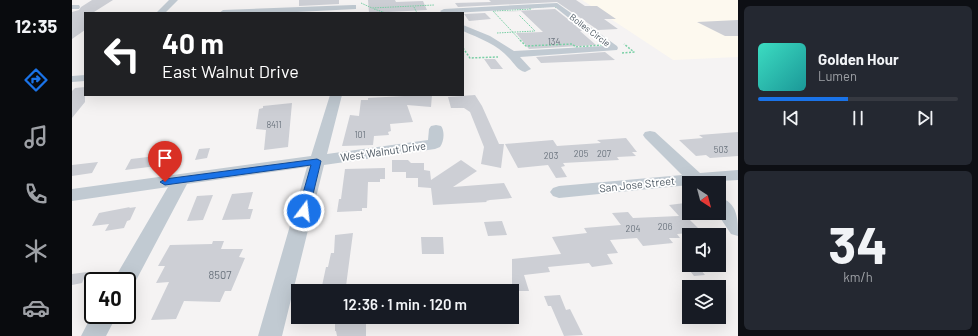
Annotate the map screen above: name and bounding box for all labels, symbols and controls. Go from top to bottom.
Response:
street label: Bolles Circle [567,11,613,49]
text: 12:35 [15,15,57,37]
text: 40 m [162,26,224,60]
icon: left [96,28,148,80]
house number: 134 [548,36,560,47]
text: Golden Hour [818,50,899,68]
text: East Walnut Drive [162,60,299,82]
icon: directions [22,66,50,94]
text: Lumen [818,68,857,84]
icon: previous [780,107,802,129]
icon: pause [847,107,869,129]
icon: next [914,107,936,129]
house number: 8411 [266,119,282,130]
icon: music [22,123,50,151]
house number: 101 [354,129,366,140]
street label: West Walnut Drive [339,139,427,163]
pin [148,141,182,182]
house number: 503 [714,144,729,155]
icon: arrive [154,147,176,169]
house number: 205 [574,148,589,159]
house number: 207 [597,148,612,159]
house number: 203 [544,150,559,161]
street label: San Jose Street [599,174,675,194]
north arrow [682,176,726,220]
map controls [682,176,726,324]
icon: phone [22,180,50,208]
position arrow [283,190,325,232]
text: 34 [828,212,888,274]
house number: 206 [658,221,673,232]
house number: 204 [626,223,640,234]
button: sound [682,228,726,272]
icon: climate [22,237,50,265]
house number: 8507 [209,268,231,281]
text: km/h [843,269,873,285]
speed limit sign: 40 [84,272,136,324]
button: layers [682,280,726,324]
icon: car [22,294,50,322]
text: 12:36 · 1 min · 120 m [343,295,467,313]

